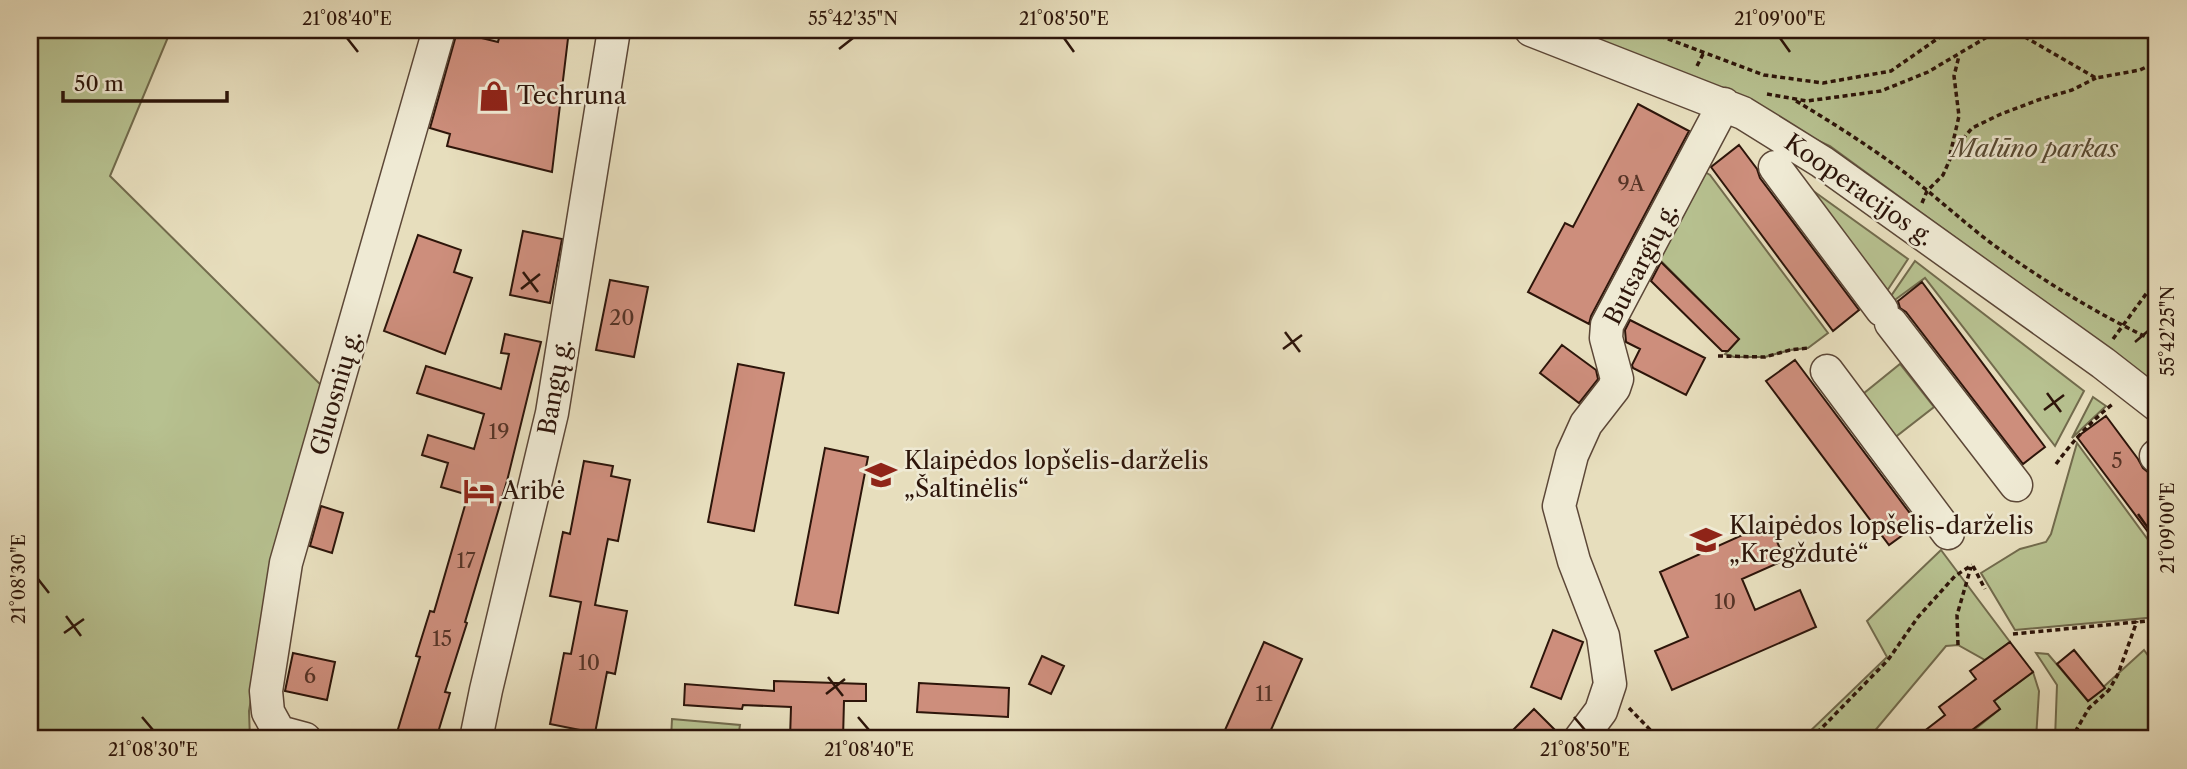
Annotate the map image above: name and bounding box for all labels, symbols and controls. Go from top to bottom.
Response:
text: 21°08'40"E [302,8,392,30]
text: 55°42'35"N [808,8,898,30]
text: 21°08'50"E [1019,8,1109,30]
text: 21°09'00"E [1734,8,1826,30]
scale bar [63,60,228,104]
text: 50 m [74,71,124,96]
shop icon: Techruna [477,79,511,113]
place label: Techruna [517,81,627,110]
street label: Kooperacijos g. [1779,127,1939,252]
park label: Malūno parkas [1949,134,2119,163]
house number: 9A [1617,171,1645,196]
street label: Butsargių g. [1597,198,1684,330]
text: 55°42'25"N [2157,286,2179,376]
house number: 20 [609,305,635,330]
street label: Gluosnių g. [304,327,367,459]
street label: Bangų g. [532,337,577,437]
house number: 19 [488,419,510,444]
place label: Klaipėdos lopšelis-darželis „Šaltinėlis“ [904,446,1209,503]
house number: 5 [2111,448,2123,473]
school or university icon: Klaipėdos lopšelis-darželis „Šaltinėlis“ [864,458,898,492]
hotel icon: Aribė [462,474,496,508]
place label: Aribė [501,476,565,505]
text: 21°09'00"E [2157,482,2179,574]
place label: Klaipėdos lopšelis-darželis „Kregždutė“ [1729,511,2034,568]
school or university icon: Klaipėdos lopšelis-darželis „Kregždutė“ [1689,523,1723,557]
text: 21°08'30"E [8,534,30,624]
house number: 17 [456,548,476,573]
house number: 10 [1714,589,1736,614]
house number: 15 [432,626,452,651]
house number: 10 [578,650,600,675]
house number: 6 [304,663,316,688]
house number: 11 [1255,681,1273,706]
text: 21°08'30"E [108,739,198,761]
text: 21°08'40"E [824,739,914,761]
text: 21°08'50"E [1540,739,1630,761]

